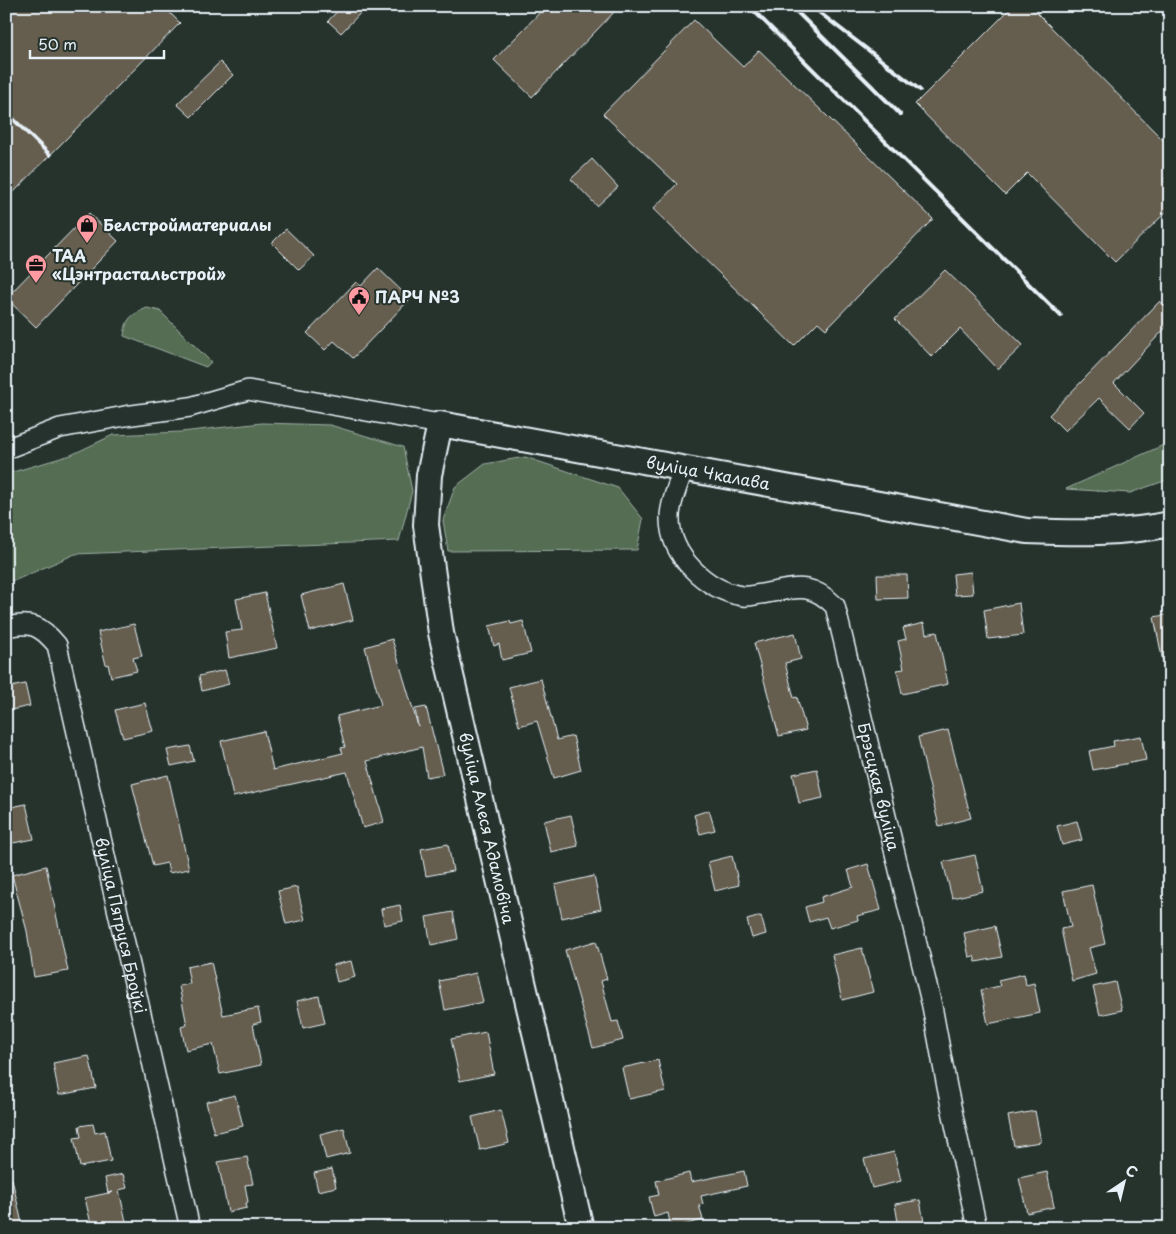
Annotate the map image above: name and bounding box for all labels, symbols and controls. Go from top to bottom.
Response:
scale bar [30,28,164,60]
text: 50 m [38,32,77,55]
place label: Белстройматериалы [103,212,272,236]
shop icon: Белстройматериалы [75,213,99,244]
place label: ТАА «Цэнтрастальстрой» [52,243,226,285]
office icon: ТАА «Цэнтрастальстрой» [24,253,48,284]
place label: ПАРЧ №3 [375,284,460,308]
public building icon: ПАРЧ №3 [347,285,371,316]
street label: вуліца Чкалава [644,449,772,495]
street label: Брэсцкая вуліца [853,720,907,853]
street label: вуліца Алеся Адамовіча [454,730,522,926]
street label: вуліца Пятруся Броўкі [90,835,154,1016]
north arrow [1098,1156,1148,1206]
text: С [1121,1159,1142,1183]

